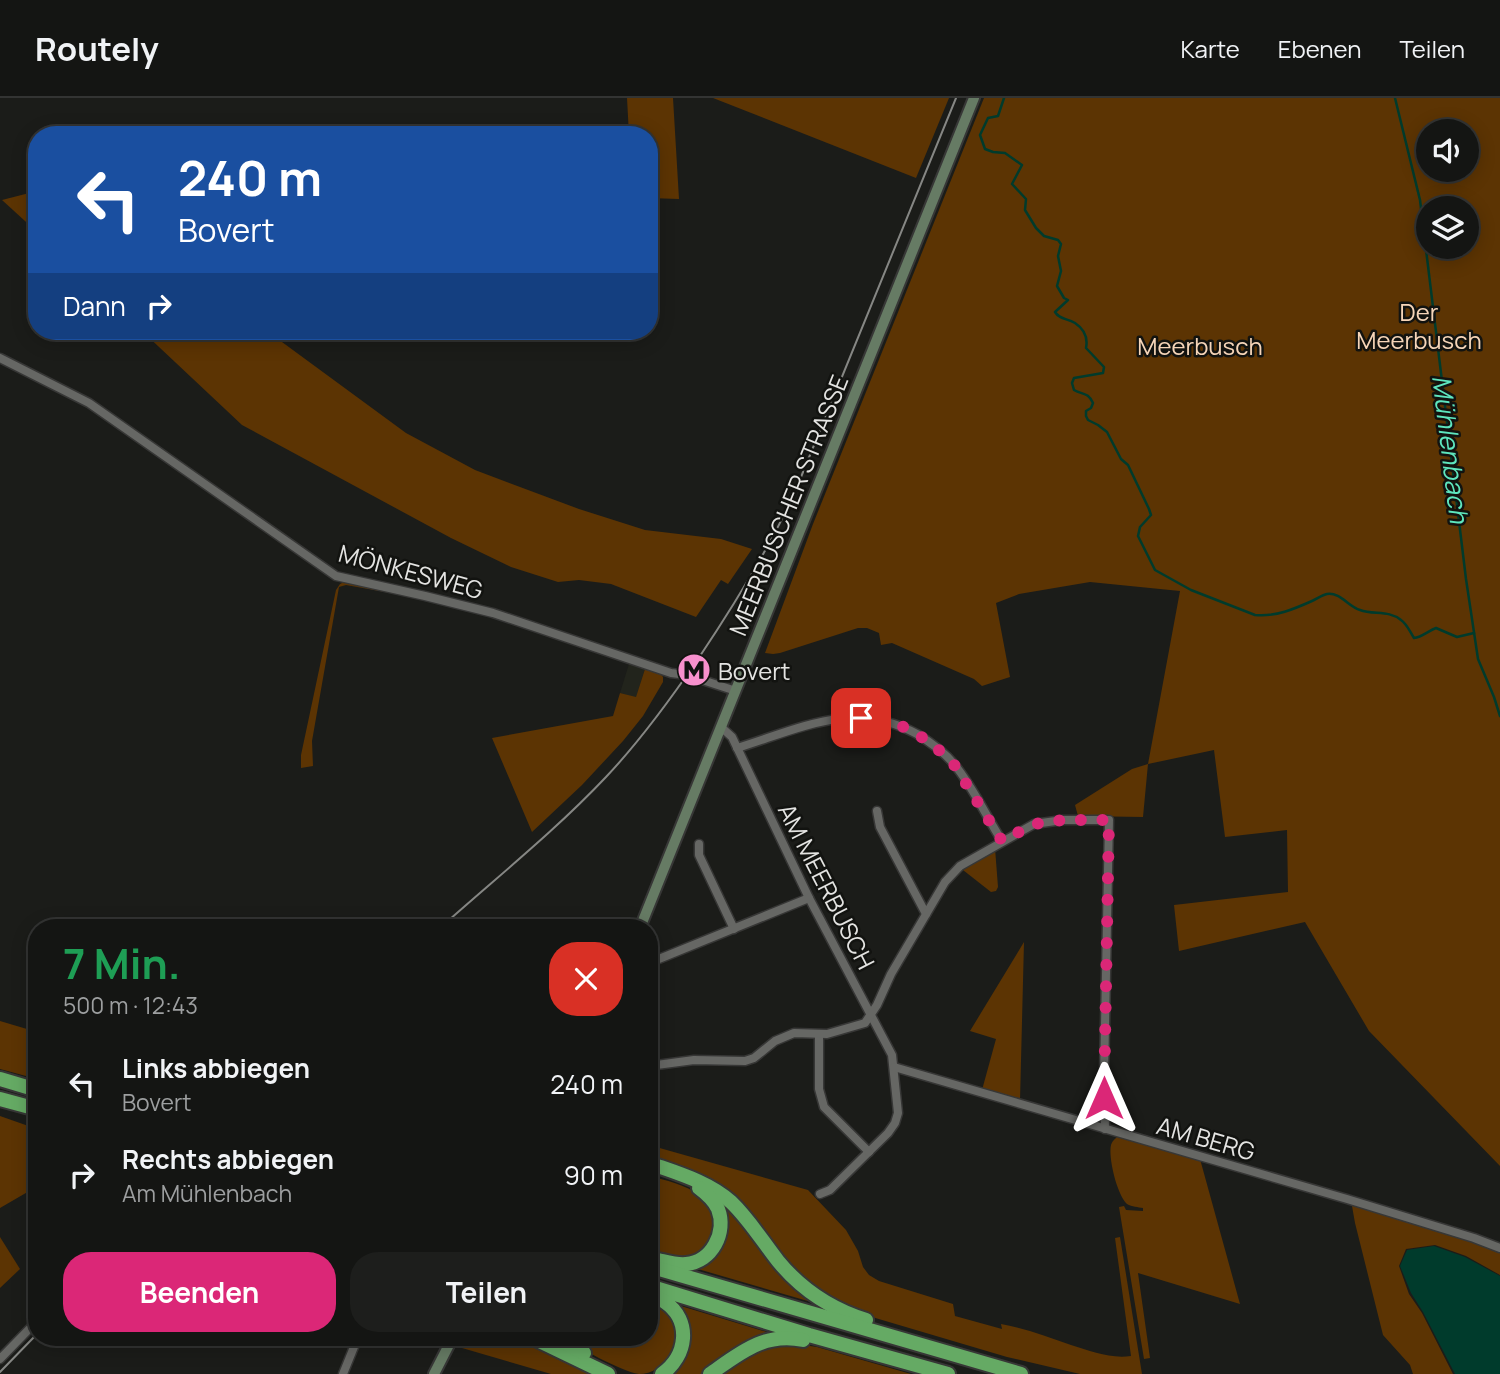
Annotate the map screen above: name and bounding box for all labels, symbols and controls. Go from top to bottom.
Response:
text: Routely [35,26,159,71]
text: Karte [1180,32,1240,65]
text: Ebenen [1278,32,1361,65]
text: Teilen [1399,32,1465,65]
map controls [1416,119,1479,259]
button: sound [1416,119,1479,182]
text: 240 m [178,144,322,211]
icon: left [63,154,154,245]
button: layers [1416,196,1479,259]
text: Bovert [178,208,275,252]
icon: right [140,287,178,325]
text: Dann [63,288,126,324]
park label: Der Meerbusch [1356,295,1482,356]
park label: Meerbusch [1137,329,1263,362]
street label: MEERBUSCHER STRASSE [721,370,855,640]
water label: Mühlenbach [1424,373,1478,527]
street label: MÖNKESWEG [335,536,487,606]
metro station icon: Bovert [675,651,713,689]
place label: Bovert [718,654,790,687]
pin [831,688,891,748]
icon: arrive [842,699,880,737]
street label: AM MEERBUSCH [771,797,883,975]
text: 7 Min. [63,934,181,992]
button: close [549,942,623,1016]
text: 500 m · 12:43 [63,989,198,1021]
text: Links abbiegen [122,1050,310,1086]
position arrow [1067,1061,1141,1135]
icon: left [63,1065,101,1103]
text: 240 m [550,1066,623,1102]
text: Bovert [122,1086,191,1118]
street label: AM BERG [1153,1108,1259,1168]
text: Rechts abbiegen [122,1141,334,1177]
icon: right [63,1156,101,1194]
text: 90 m [564,1157,623,1193]
text: Am Mühlenbach [122,1177,292,1209]
button: Beenden [63,1252,336,1332]
button: Teilen [350,1252,623,1332]

